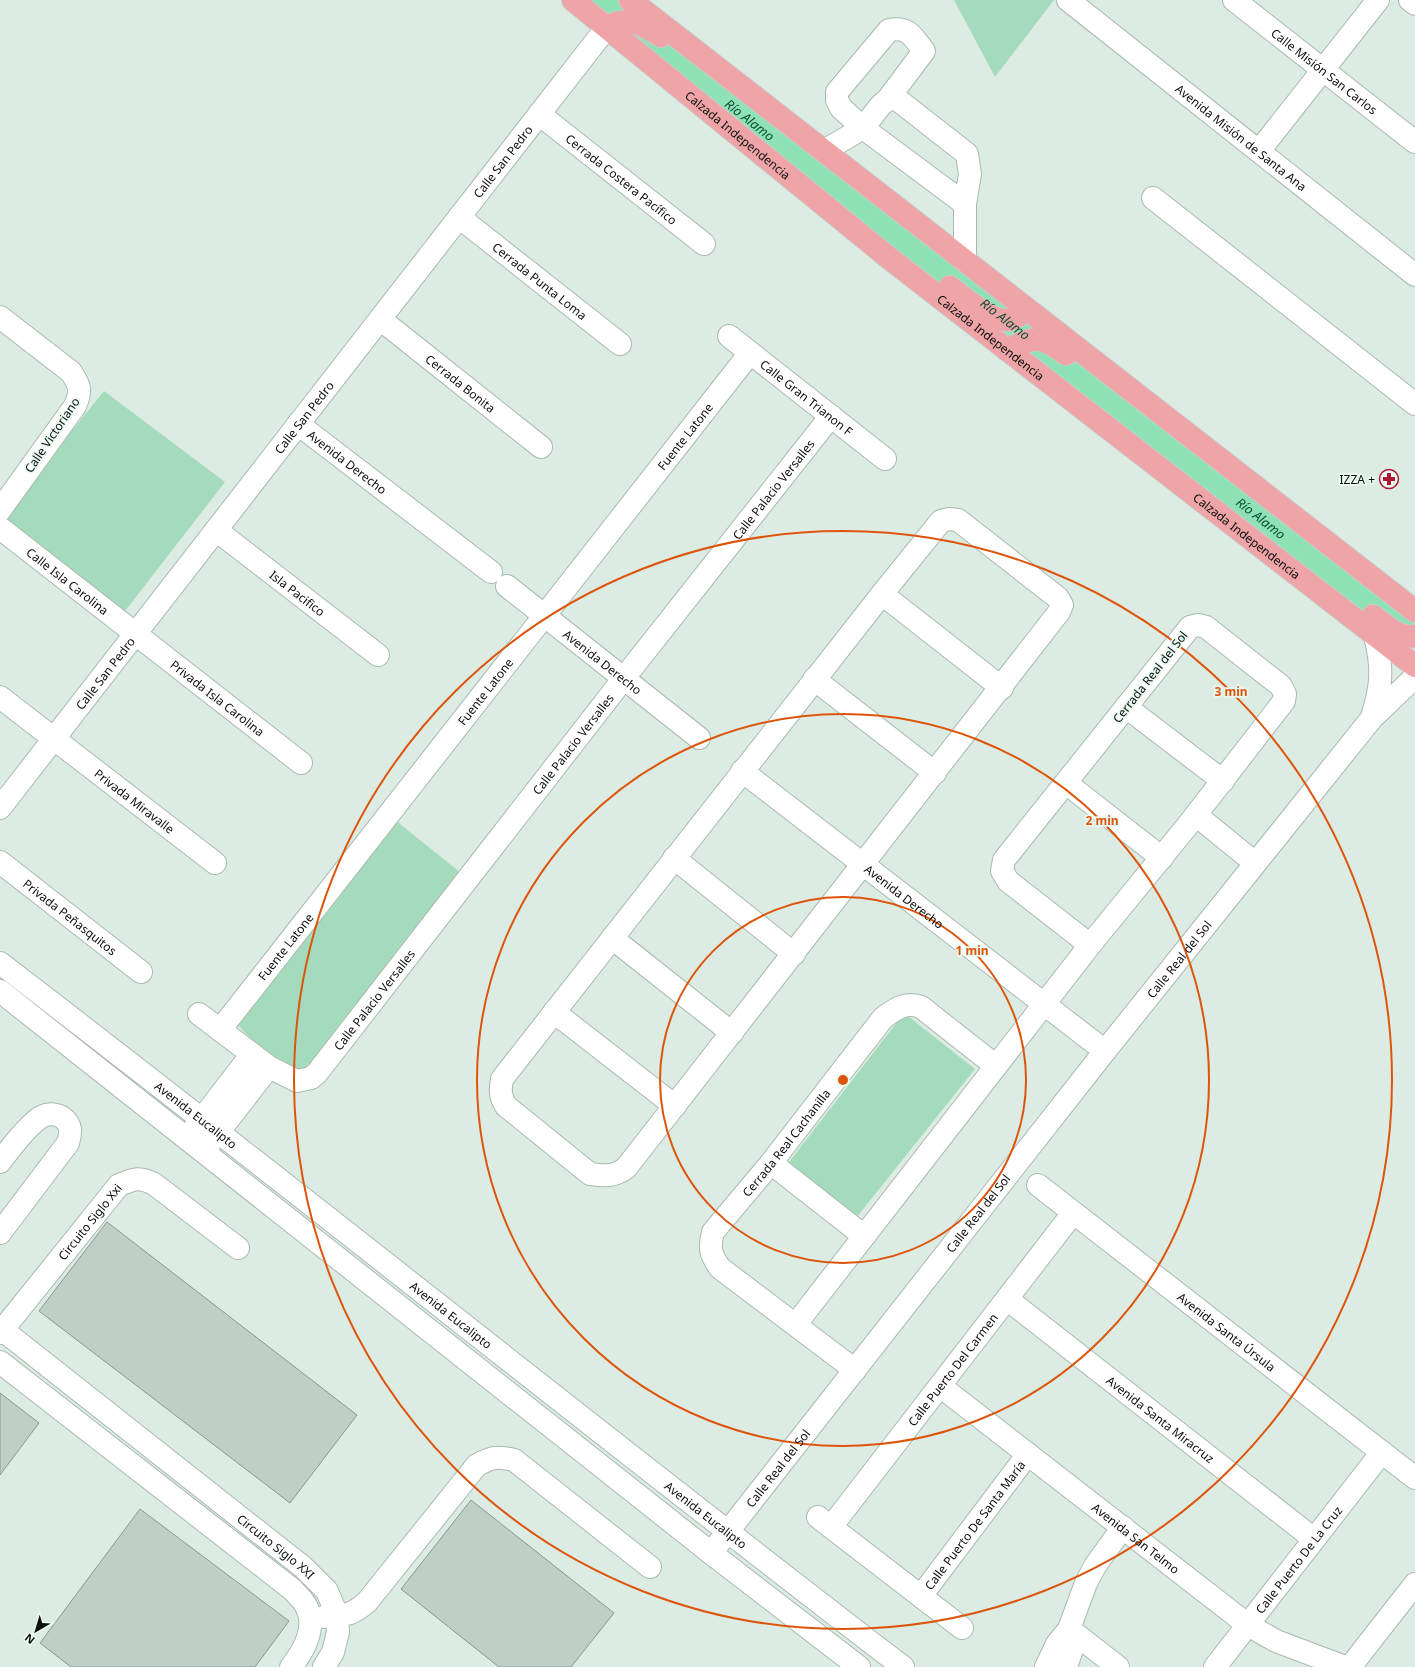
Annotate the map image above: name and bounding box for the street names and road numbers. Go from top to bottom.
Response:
street label: Calle Misión San Carlos [1268,24,1381,118]
street label: Avenida Misión de Santa Ana [1172,80,1310,195]
street label: Calzada Independencia [682,87,794,183]
street label: Calle San Pedro [469,121,536,201]
street label: Cerrada Costera Pacífico [562,130,681,228]
street label: Cerrada Punta Loma [489,238,591,323]
street label: Calzada Independencia [934,290,1048,384]
street label: Cerrada Bonita [422,350,499,416]
street label: Calle Gran Trianon F [757,355,857,439]
street label: Calle San Pedro [270,377,337,457]
street label: Calle Victoriano [20,394,84,476]
street label: Fuente Latone [653,399,717,473]
street label: Avenida Derecho [304,426,390,498]
street label: Calle Palacio Versalles [728,435,818,543]
street label: Calzada Independencia [1190,489,1304,583]
street label: Calle Isla Carolina [23,543,112,618]
street label: Isla Pacifico [266,566,329,620]
street label: Avenida Derecho [560,625,646,698]
street label: Cerrada Real del Sol [1109,627,1191,727]
street label: Calle San Pedro [71,633,139,713]
street label: Fuente Latone [453,654,517,729]
street label: Privada Isla Carolina [167,656,268,740]
street label: Calle Palacio Versalles [528,690,618,798]
street label: Privada Miravalle [91,765,178,837]
street label: Avenida Derecho [861,860,947,932]
street label: Privada Peñasquitos [20,875,121,959]
street label: Fuente Latone [254,909,317,984]
street label: Calle Real del Sol [1142,917,1215,1001]
street label: Calle Palacio Versalles [329,946,419,1054]
street label: Avenida Eucalipto [151,1077,241,1152]
street label: Cerrada Real Cachanilla [738,1085,834,1200]
street label: Calle Real del Sol [942,1171,1014,1256]
street label: Circuito Siglo Xxi [54,1180,126,1263]
street label: Avenida Eucalipto [406,1277,496,1352]
street label: Avenida Santa Úrsula [1174,1288,1279,1375]
street label: Calle Puerto Del Carmen [904,1309,1001,1429]
street label: Avenida Santa Miracruz [1103,1372,1218,1467]
street label: Calle Real del Sol [742,1425,814,1511]
street label: Calle Puerto De Santa María [920,1457,1029,1593]
street label: Avenida Eucalipto [661,1477,751,1552]
street label: Avenida San Telmo [1089,1499,1183,1577]
street label: Calle Puerto De La Cruz [1251,1502,1346,1617]
street label: Circuito Siglo XXI [234,1510,319,1583]

